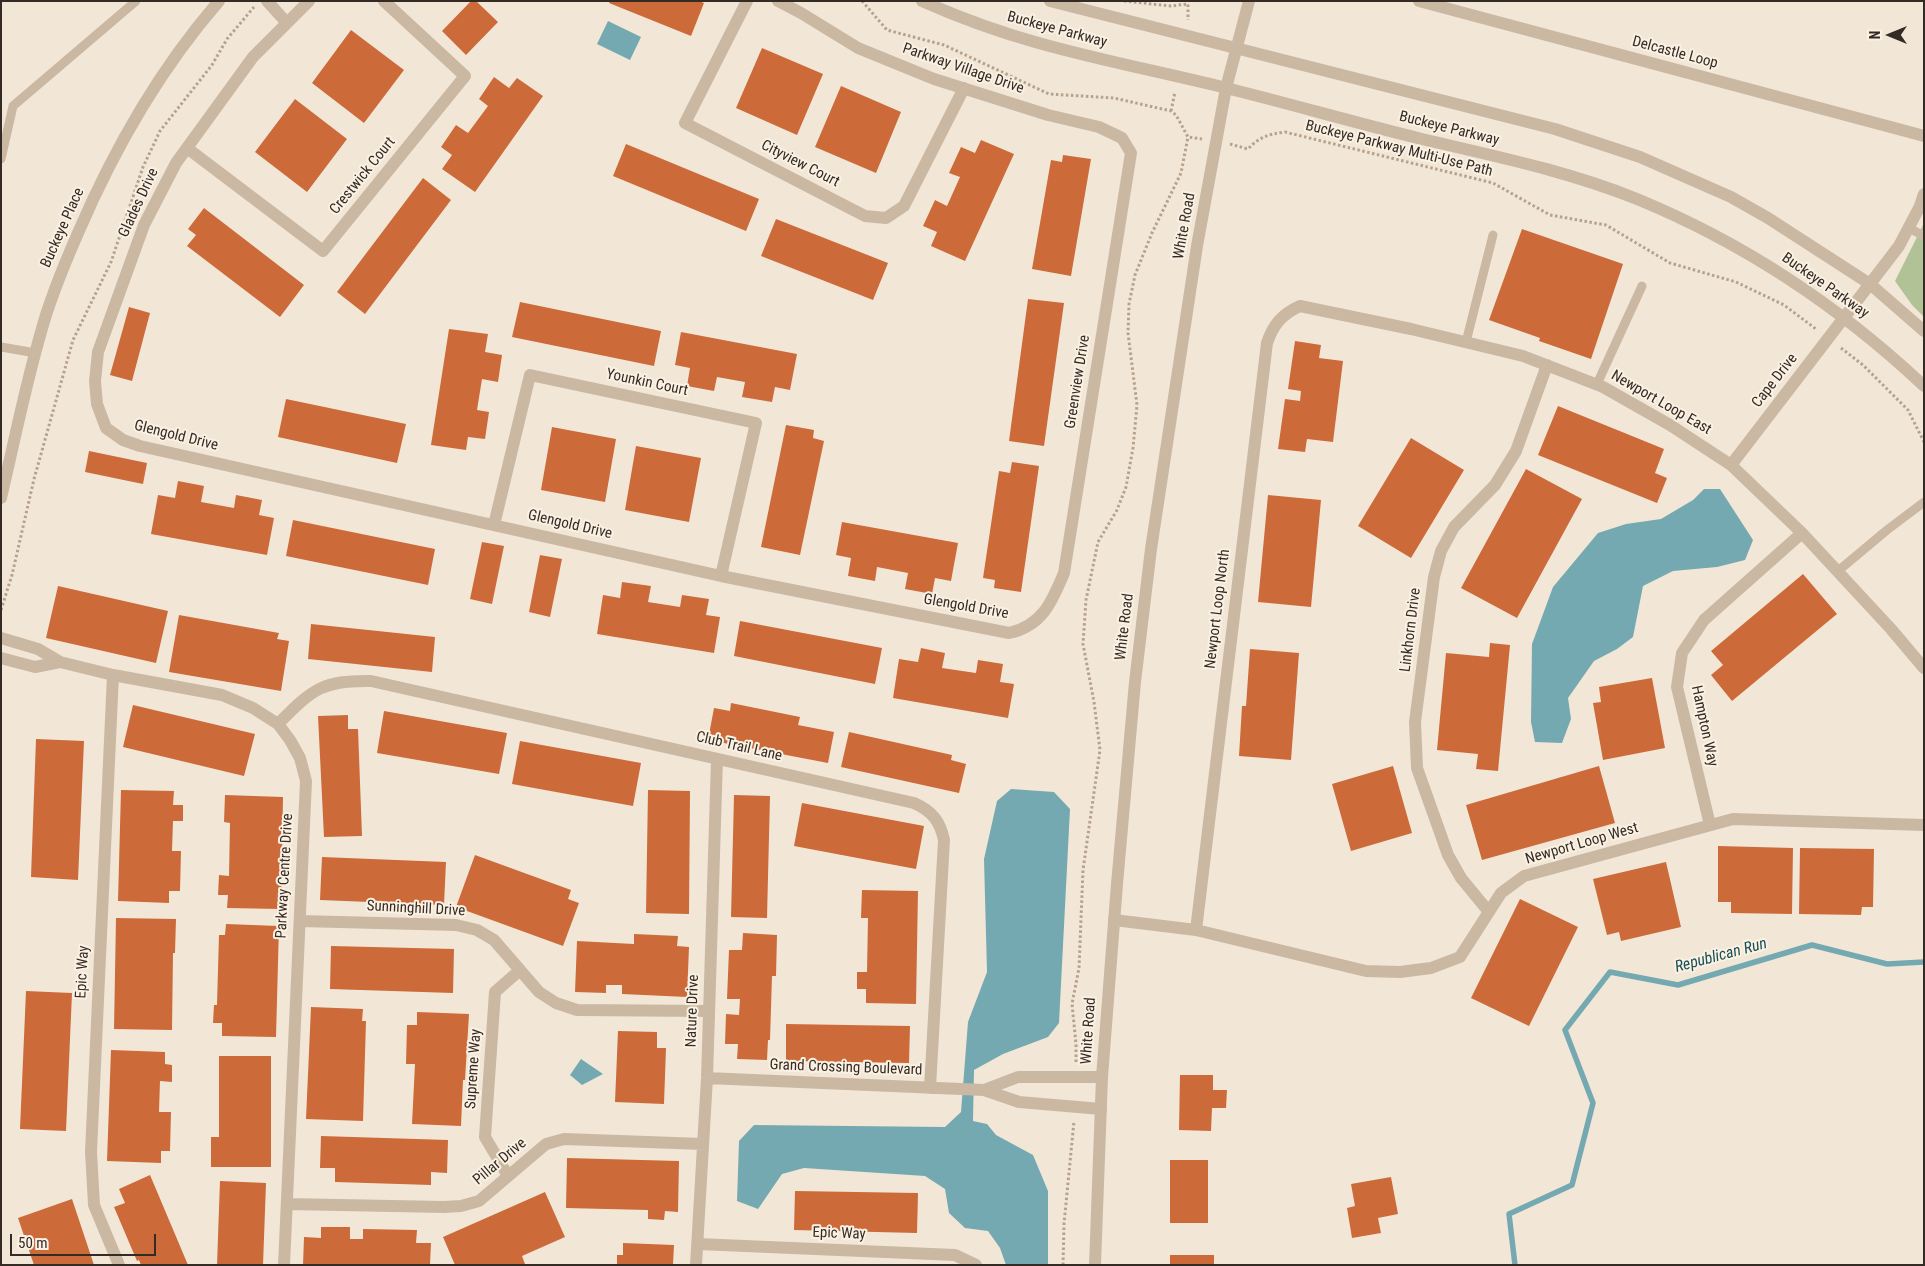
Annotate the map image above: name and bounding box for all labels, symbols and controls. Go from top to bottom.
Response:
street label: Buckeye Parkway [1005,8,1109,52]
north arrow [1865,10,1915,60]
text: N [1867,31,1883,39]
street label: Delcastle Loop [1630,33,1720,73]
street label: Parkway Village Drive [900,40,1026,98]
street label: Buckeye Parkway [1397,108,1501,150]
street label: Buckeye Parkway Multi-Use Path [1304,117,1494,181]
street label: Crestwick Court [326,134,400,218]
street label: Cityview Court [758,137,842,191]
street label: Glades Drive [115,166,163,240]
street label: Buckeye Place [37,185,89,271]
street label: White Road [1170,191,1200,261]
street label: Buckeye Parkway [1778,249,1872,323]
street label: Greenview Drive [1062,334,1094,430]
street label: Cape Drive [1748,350,1802,412]
street label: Younkin Court [605,366,689,400]
street label: Newport Loop East [1608,367,1714,439]
street label: Glengold Drive [132,417,220,455]
street label: Glengold Drive [526,507,614,543]
street label: Newport Loop North [1202,548,1234,670]
street label: Linkhorn Drive [1397,587,1425,673]
street label: Glengold Drive [922,591,1010,623]
street label: White Road [1112,593,1138,661]
street label: Hampton Way [1687,684,1721,768]
street label: Club Trail Lane [694,728,784,766]
street label: Parkway Centre Drive [273,813,297,939]
street label: Newport Loop West [1524,819,1640,869]
street label: Sunninghill Drive [366,897,466,921]
water label: Republican Run [1673,935,1769,977]
street label: Epic Way [73,945,93,999]
street label: Nature Drive [683,974,703,1048]
street label: White Road [1078,997,1100,1065]
street label: Supreme Way [462,1028,486,1110]
street label: Grand Crossing Boulevard [769,1056,923,1080]
street label: Pillar Drive [470,1135,530,1189]
scale bar [12,1224,159,1256]
street label: Epic Way [812,1224,866,1244]
text: 50 m [18,1234,48,1252]

